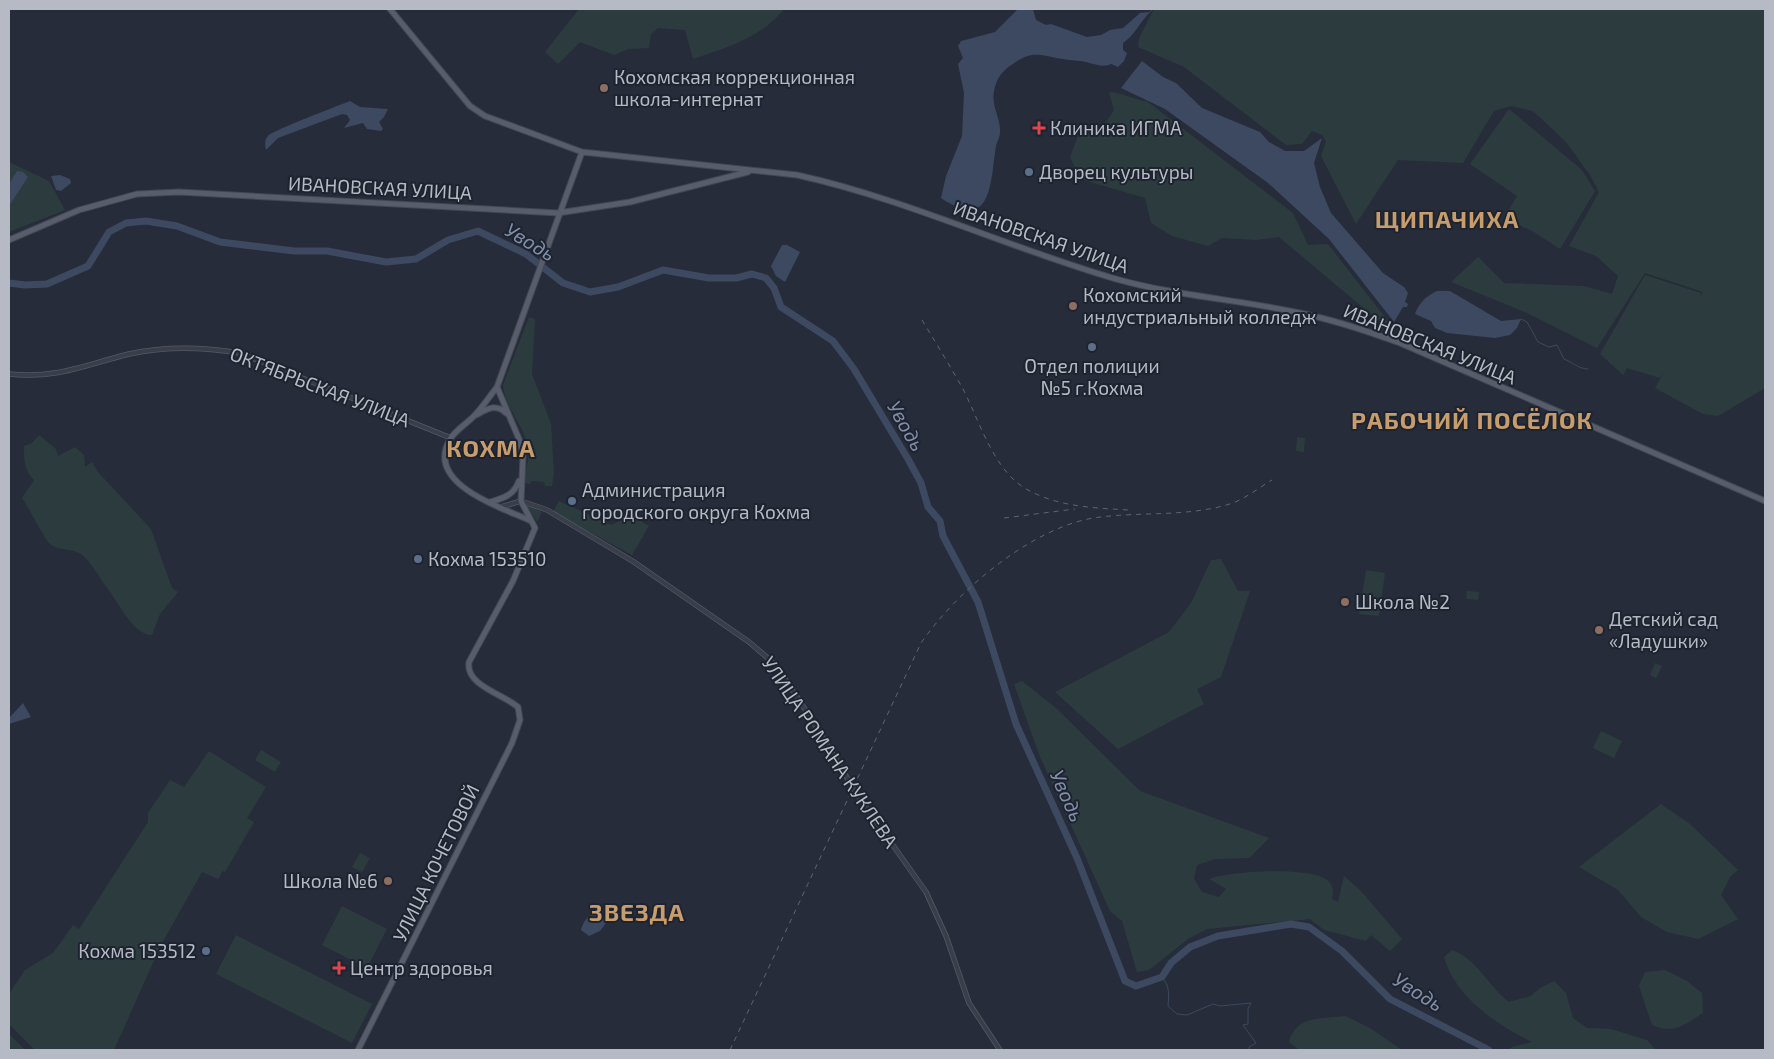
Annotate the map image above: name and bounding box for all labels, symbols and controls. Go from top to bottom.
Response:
place label: Кохомская коррекционная школа-интернат [614,65,855,110]
marker: Кохомская коррекционная школа-интернат [598,82,610,94]
place label: Клиника ИГМА [1050,116,1182,139]
marker: Клиника ИГМА [1032,121,1046,135]
place label: Дворец культуры [1039,160,1194,184]
marker: Дворец культуры [1023,166,1035,178]
street label: ИВАНОВСКАЯ УЛИЦА [287,171,473,204]
street label: ИВАНОВСКАЯ УЛИЦА [950,196,1132,277]
district label: ЩИПАЧИХА [1375,204,1519,233]
water label: Уводь [501,217,560,265]
place label: Кохомский индустриальный колледж [1083,283,1317,329]
street label: ИВАНОВСКАЯ УЛИЦА [1341,298,1520,389]
marker: Кохомский индустриальный колледж [1067,300,1079,312]
marker: Отдел полиции №5 г.Кохма [1086,341,1098,353]
street label: ОКТЯБРЬСКАЯ УЛИЦА [227,342,414,432]
place label: Отдел полиции №5 г.Кохма [1024,354,1160,399]
water label: Уводь [883,396,931,455]
district label: РАБОЧИЙ ПОСЁЛОК [1351,405,1593,434]
district label: КОХМА [446,433,536,462]
place label: Администрация городского округа Кохма [582,478,811,524]
marker: Администрация городского округа Кохма [566,495,578,507]
place label: Кохма 153510 [428,547,546,570]
marker: Кохма 153510 [412,553,424,565]
place label: Школа №2 [1355,590,1450,613]
marker: Школа №2 [1339,596,1351,608]
place label: Детский сад «Ладушки» [1609,607,1718,653]
marker: Детский сад «Ладушки» [1593,624,1605,636]
street label: УЛИЦА РОМАНА КУКЛЕВА [758,652,903,852]
water label: Уводь [1046,766,1090,825]
street label: УЛИЦА КОЧЕТОВОЙ [388,780,484,945]
place label: Школа №6 [283,869,378,892]
marker: Школа №6 [382,875,394,887]
district label: ЗВЕЗДА [589,897,685,926]
place label: Кохма 153512 [78,939,196,962]
marker: Кохма 153512 [200,945,212,957]
place label: Центр здоровья [350,956,493,979]
marker: Центр здоровья [332,961,346,975]
water label: Уводь [1389,967,1448,1016]

